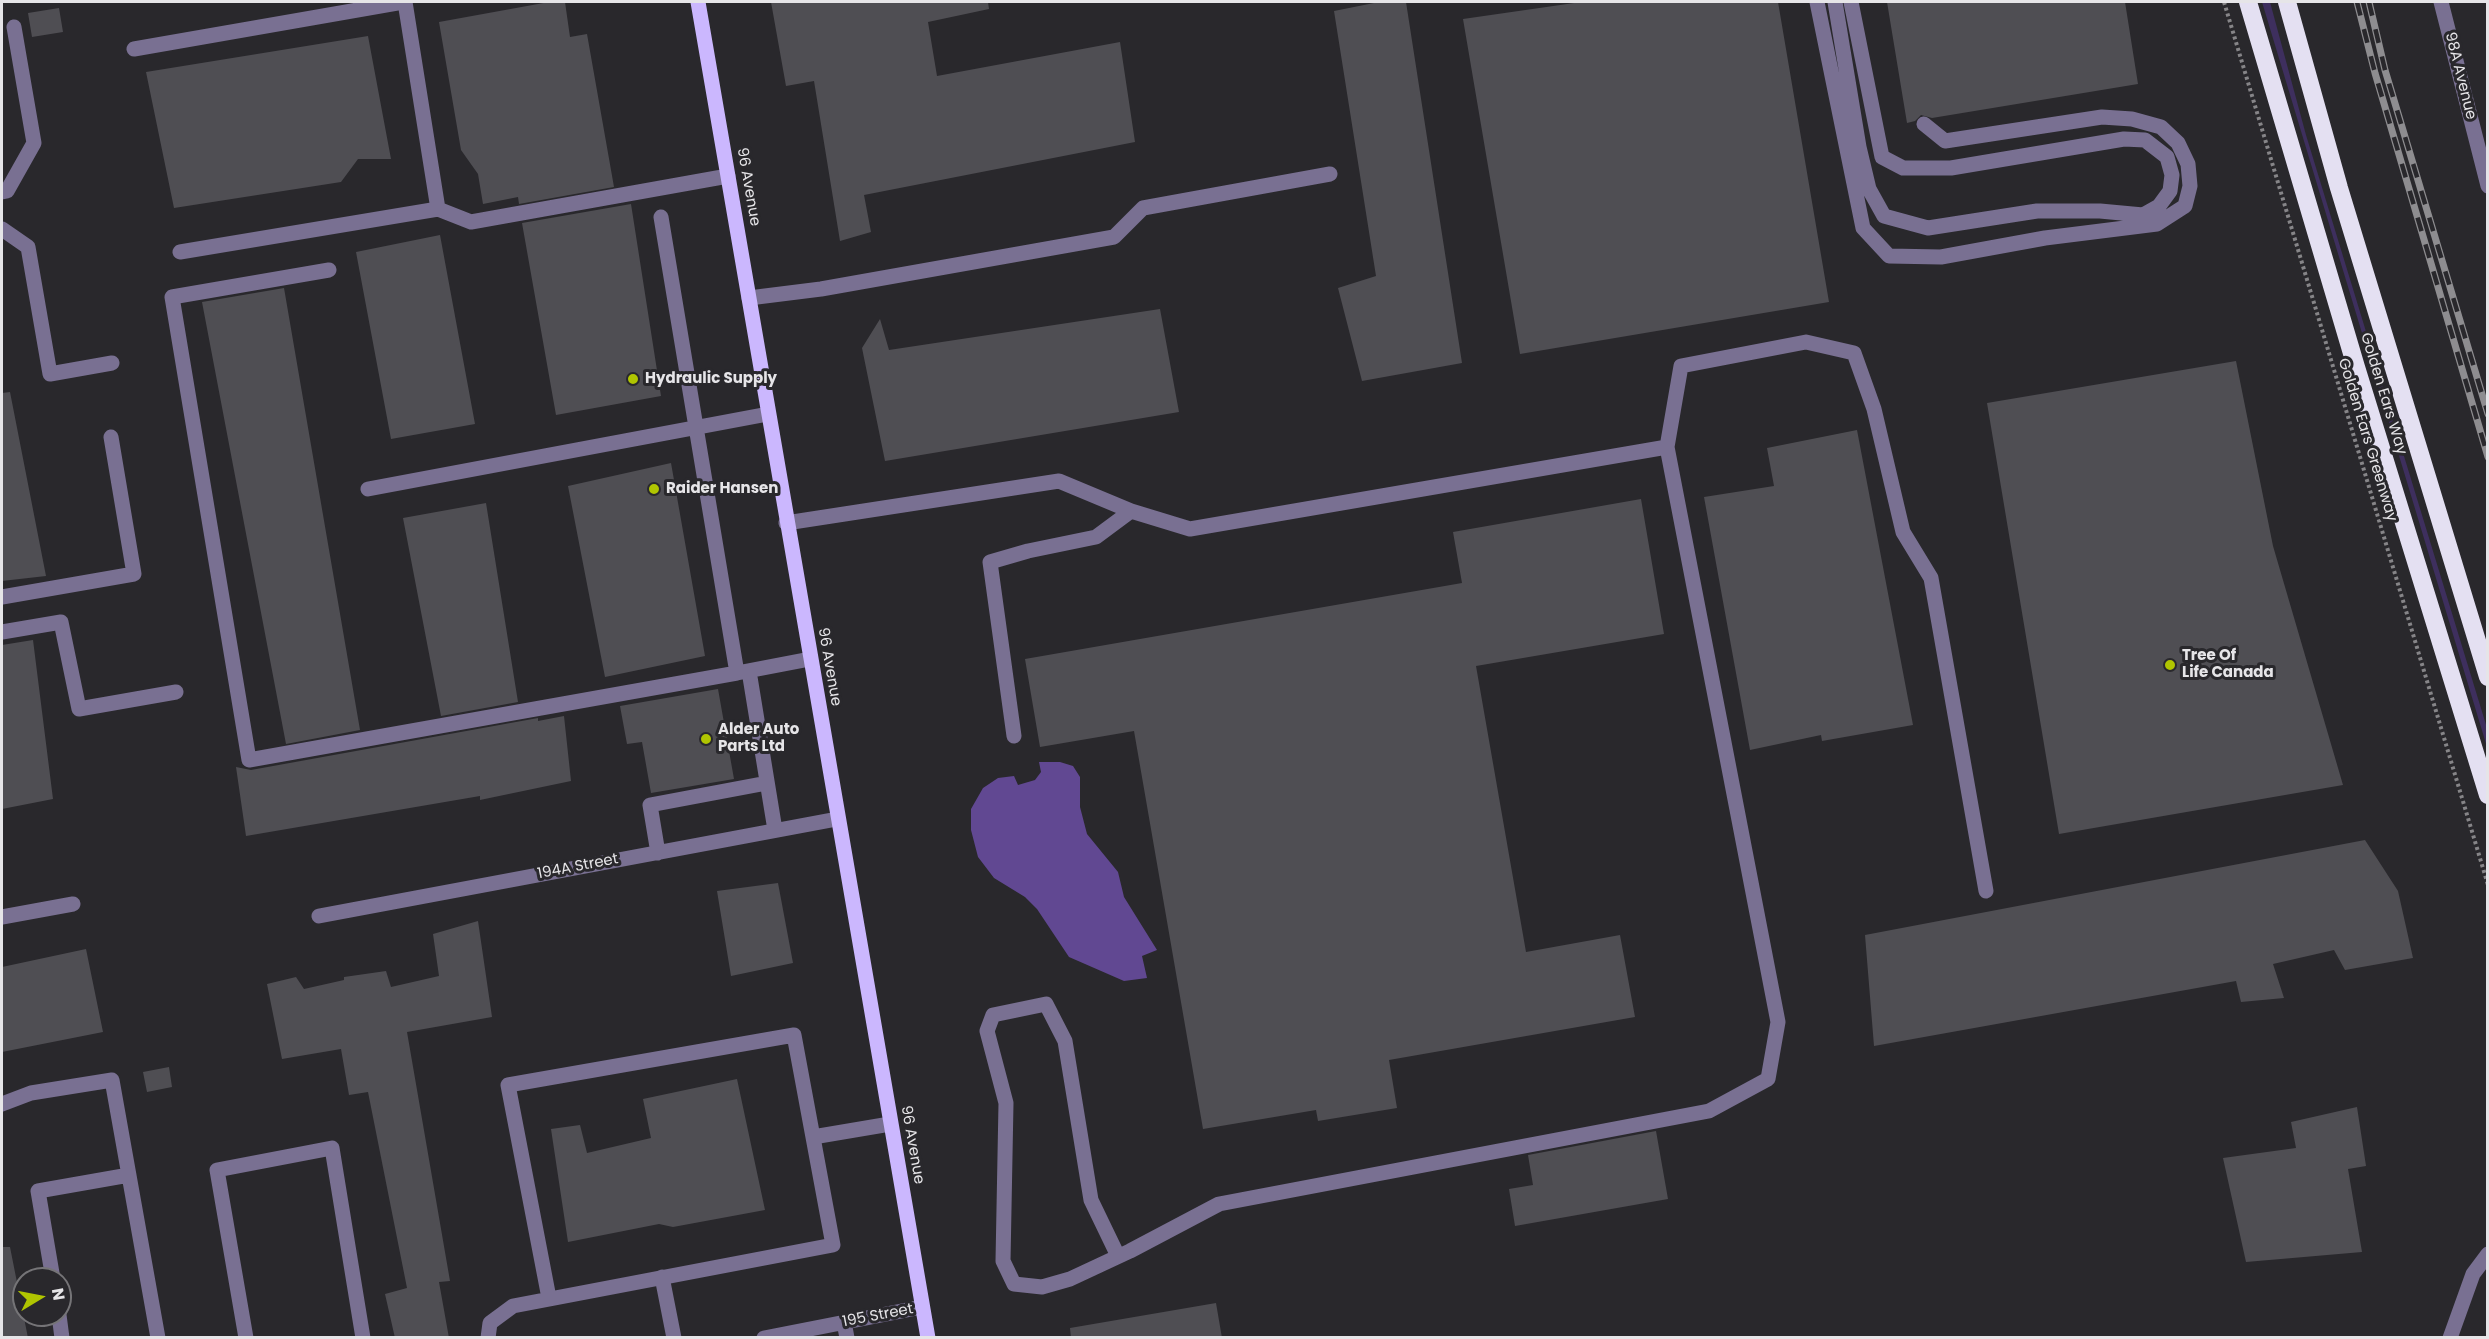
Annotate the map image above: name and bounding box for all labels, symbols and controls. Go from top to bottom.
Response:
street label: 98A Avenue [2440,30,2480,122]
street label: 96 Avenue [732,146,764,228]
street label: Golden Ears Way [2356,331,2410,457]
street label: Golden Ears Greenway [2334,356,2400,524]
place label: Hydraulic Supply [645,370,777,388]
marker: Hydraulic Supply [626,372,640,386]
place label: Raider Hansen [666,480,778,498]
marker: Raider Hansen [647,482,661,496]
street label: 96 Avenue [813,626,845,708]
place label: Tree Of Life Canada [2182,647,2274,682]
marker: Tree Of Life Canada [2163,658,2177,672]
place label: Alder Auto Parts Ltd [718,721,799,756]
marker: Alder Auto Parts Ltd [699,732,713,746]
street label: 194A Street [536,850,620,884]
street label: 96 Avenue [896,1104,928,1186]
north arrow [12,1267,72,1327]
text: N [46,1286,71,1302]
street label: 195 Street [841,1300,915,1332]

